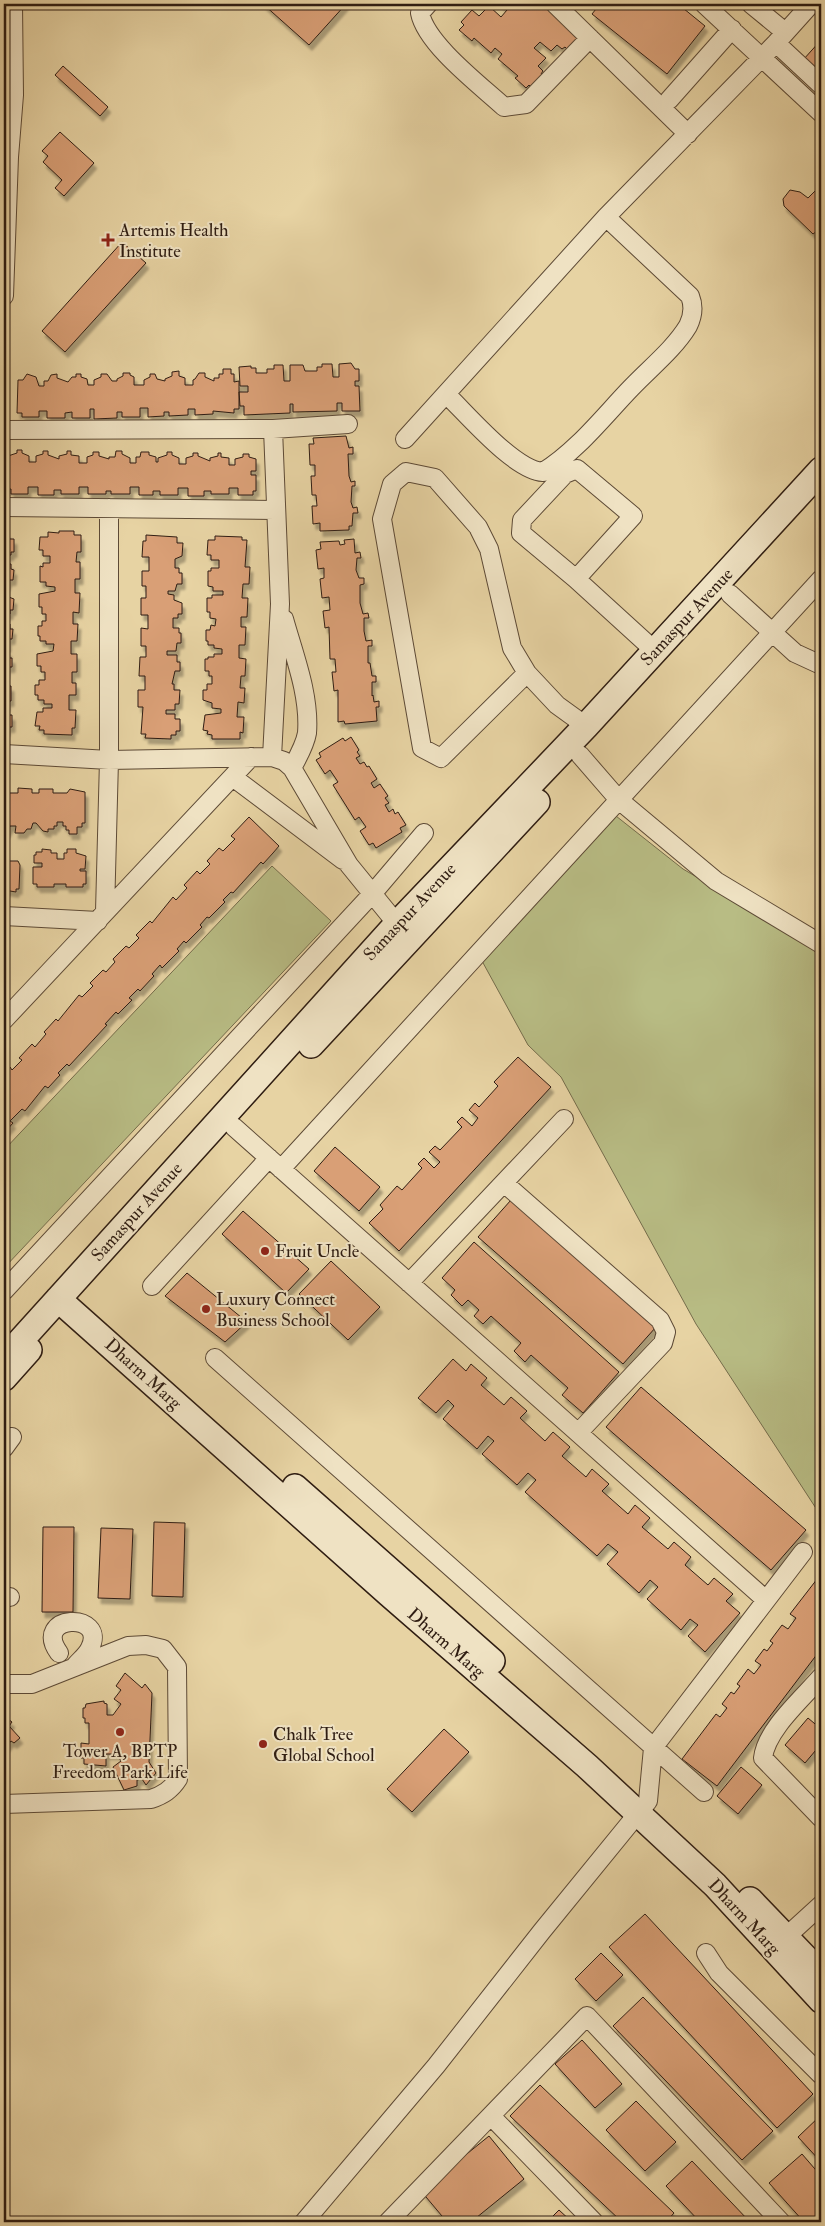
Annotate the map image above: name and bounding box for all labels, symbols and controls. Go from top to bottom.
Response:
place label: Artemis Health Institute [118,219,229,263]
marker: Artemis Health Institute [101,233,115,247]
street label: Samaspur Avenue [636,563,739,671]
street label: Samaspur Avenue [359,858,462,966]
street label: Samaspur Avenue [86,1157,188,1266]
place label: Fruit Uncle [275,1240,360,1263]
marker: Fruit Uncle [259,1245,271,1257]
place label: Luxury Connect Business School [216,1288,335,1332]
marker: Luxury Connect Business School [200,1303,212,1315]
street label: Dharm Marg [100,1333,187,1415]
street label: Dharm Marg [402,1603,491,1684]
place label: Chalk Tree Global School [273,1723,375,1767]
marker: Tower A, BPTP Freedom Park Life [114,1726,126,1738]
marker: Chalk Tree Global School [257,1738,269,1750]
place label: Tower A, BPTP Freedom Park Life [52,1740,188,1784]
street label: Dharm Marg [703,1874,786,1961]

